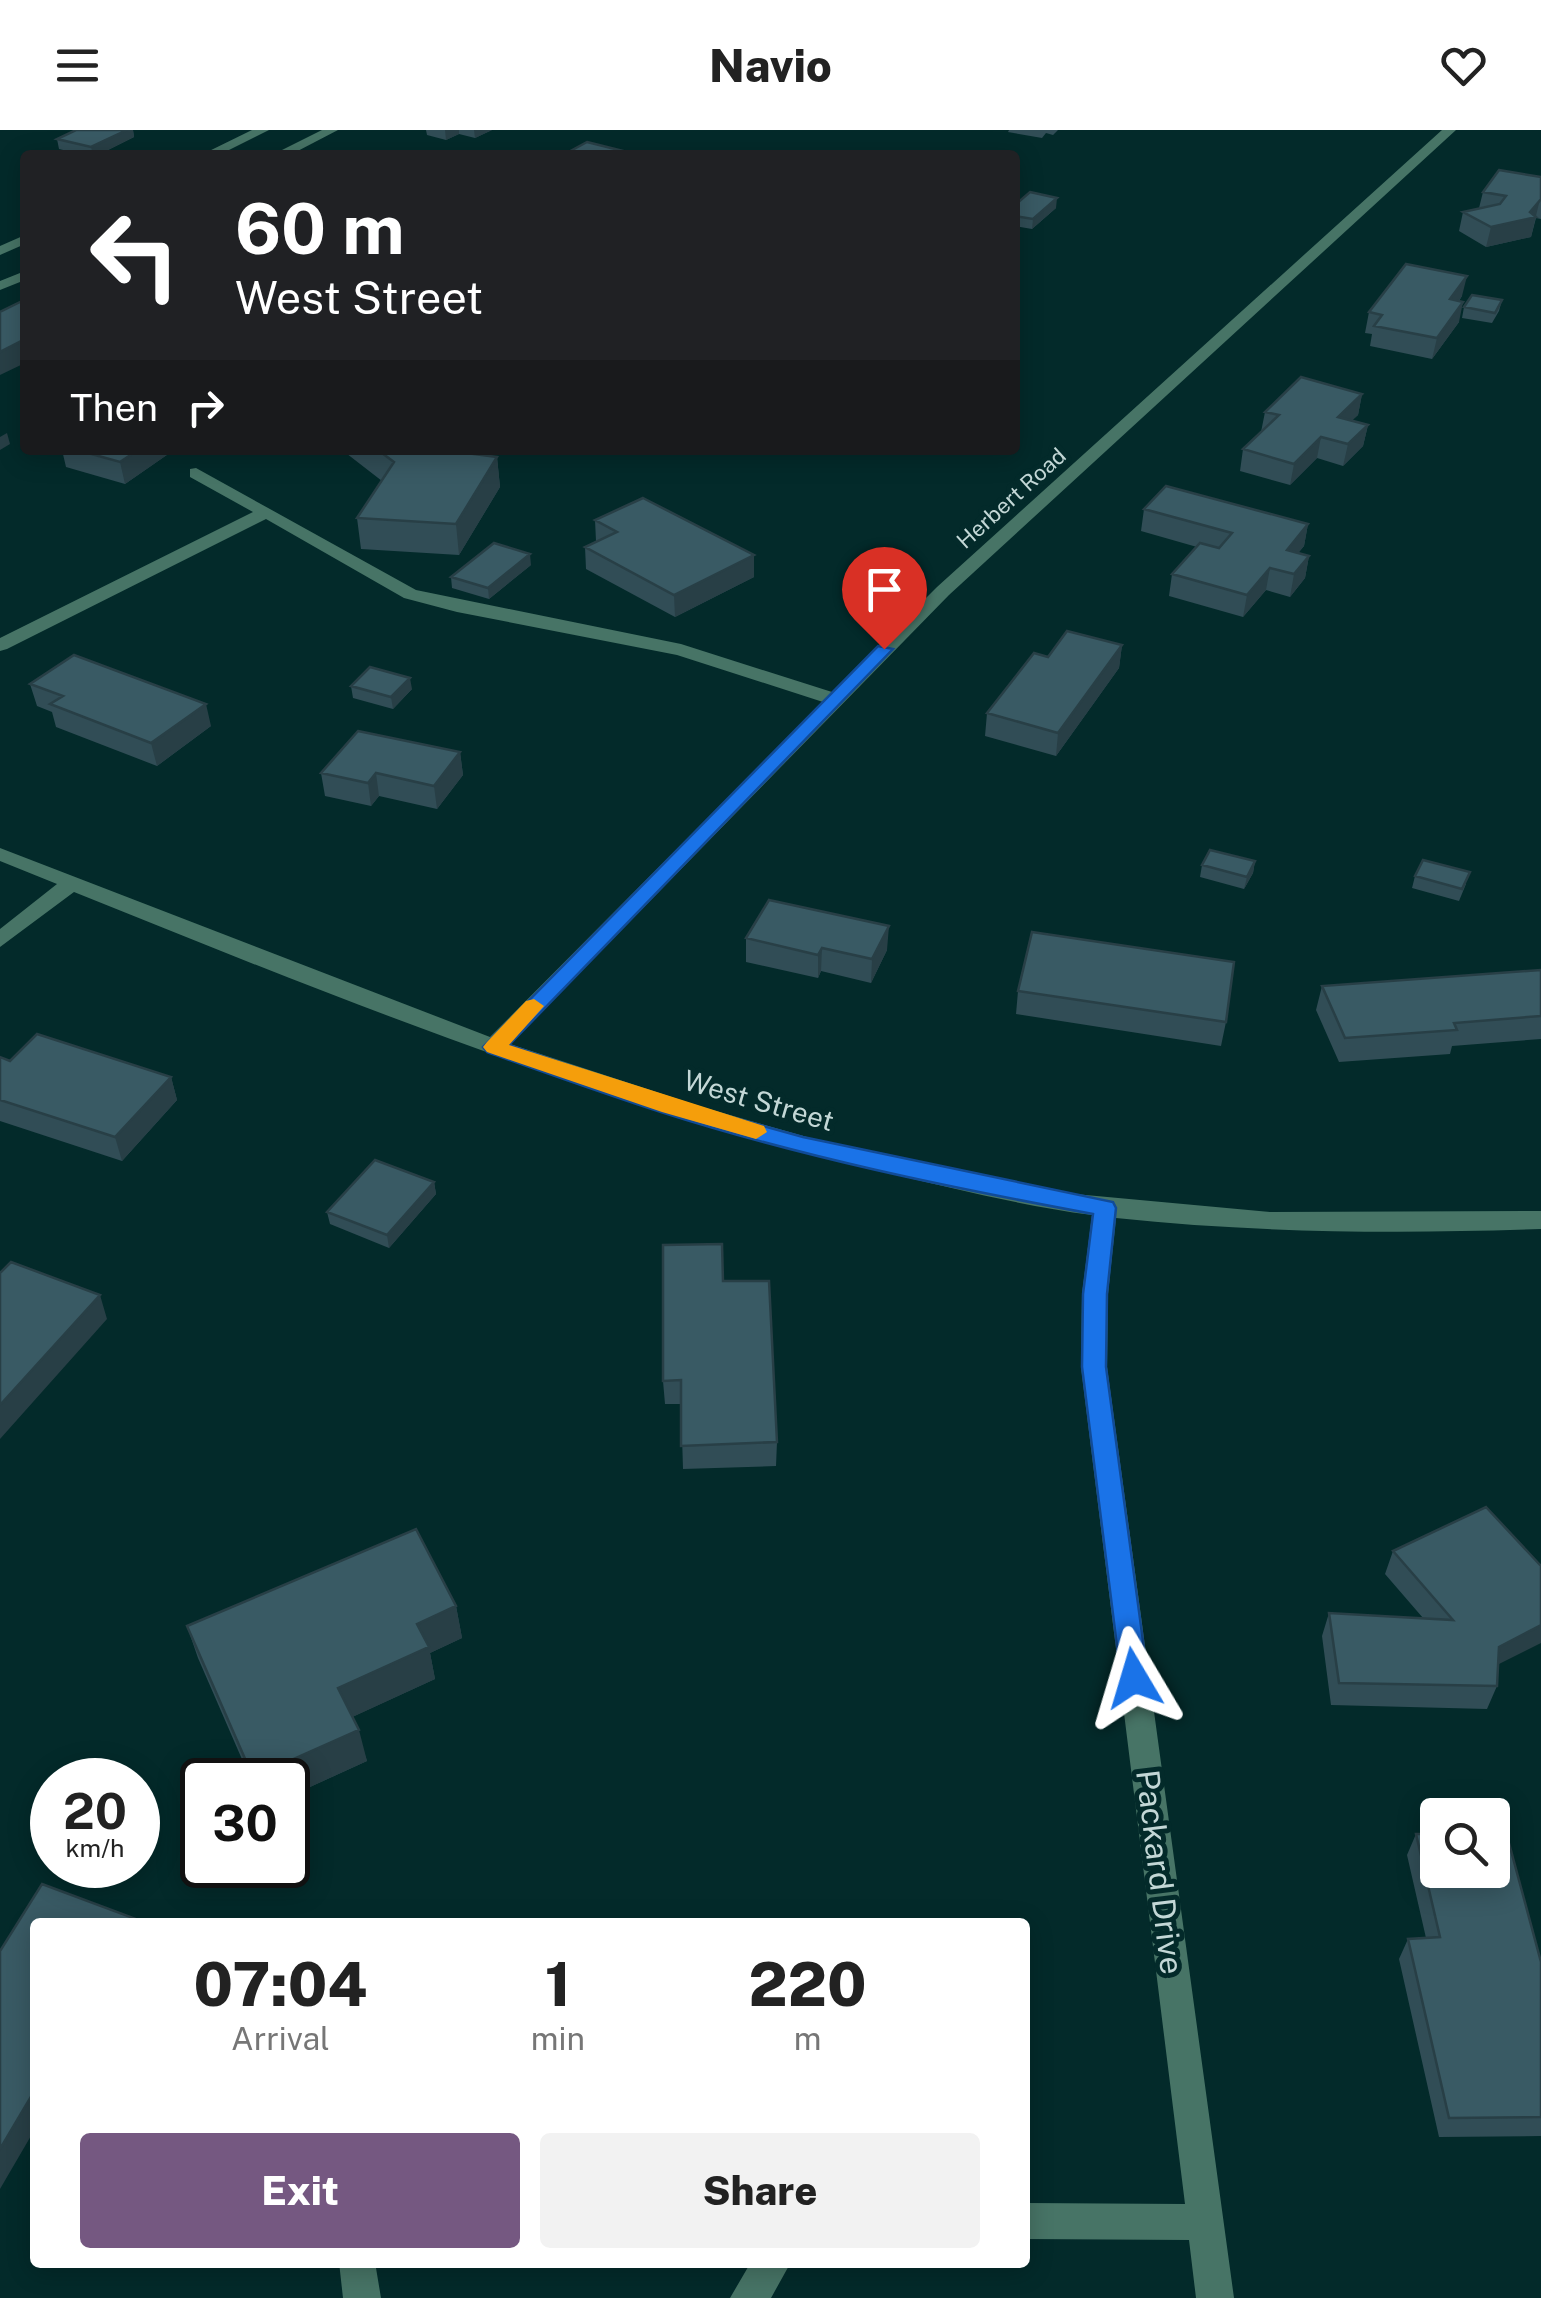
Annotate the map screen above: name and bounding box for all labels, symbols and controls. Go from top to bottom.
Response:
icon: menu [50,38,105,93]
icon: heart [1436,38,1491,93]
text: Navio [709,39,832,92]
text: 60 m [235,187,405,270]
icon: left [70,190,200,320]
text: West Street [235,271,483,324]
icon: right [178,380,233,435]
text: Then [70,385,158,430]
street label: Herbert Road [951,442,1071,554]
pin [842,547,927,650]
icon: arrive [857,562,912,617]
street label: West Street [680,1063,838,1137]
position arrow [1082,1626,1186,1730]
speed limit sign: 30 [180,1758,310,1888]
street label: Packard Drive [1129,1768,1191,1976]
text: 20 [63,1781,127,1840]
map controls [1420,1798,1510,1888]
button: search [1420,1798,1510,1888]
text: km/h [66,1833,124,1863]
text: 07:04 [194,1949,367,2020]
text: 1 [545,1949,571,2020]
text: 220 [749,1949,866,2020]
text: Arrival [231,2020,330,2057]
text: min [531,2020,585,2057]
text: m [794,2020,821,2057]
button: Exit [80,2133,520,2248]
button: Share [540,2133,980,2248]

